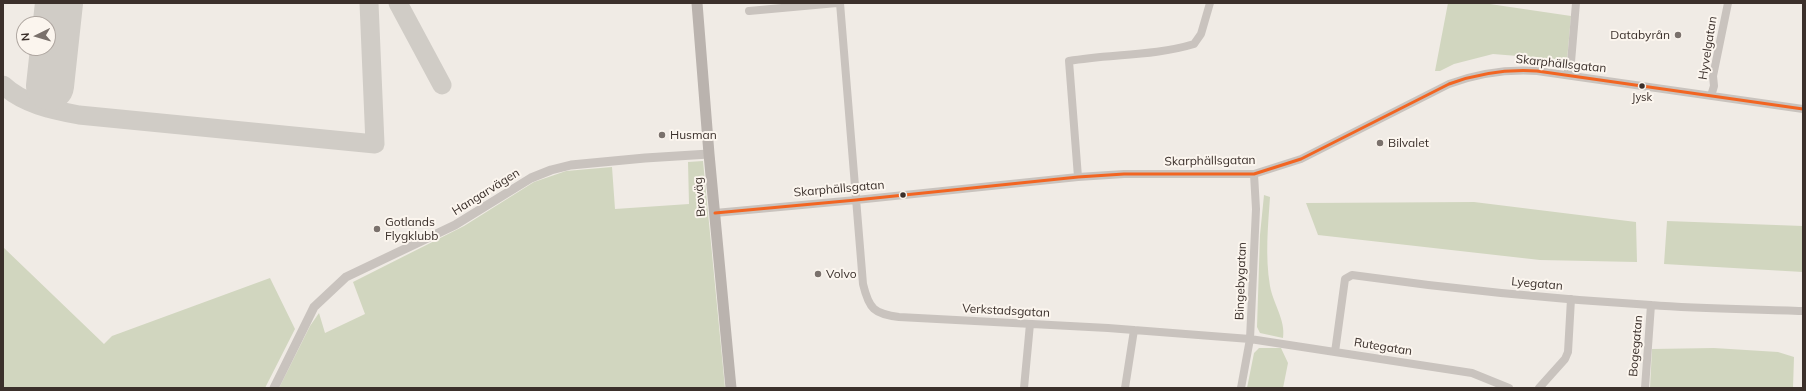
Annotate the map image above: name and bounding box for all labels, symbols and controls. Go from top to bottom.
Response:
street label: Hyvelgatan [1696,15,1720,81]
north arrow [16,16,56,56]
place label: Databyrån [1610,28,1670,42]
marker: Databyrån [1673,30,1683,40]
text: N [18,32,32,42]
street label: Skarphällsgatan [1515,52,1607,76]
marker: Jysk [1637,81,1647,91]
place label: Jysk [1632,91,1652,105]
place label: Husman [670,128,717,142]
marker: Husman [657,130,667,140]
place label: Bilvalet [1388,136,1429,150]
marker: Bilvalet [1375,138,1385,148]
street label: Skarphällsgatan [1164,153,1256,169]
street label: Hangarvägen [450,166,522,218]
street label: Broväg [691,176,709,218]
street label: Skarphällsgatan [793,178,885,200]
unlabelled marker [898,190,908,200]
place label: Gotlands Flygklubb [385,215,438,243]
marker: Gotlands Flygklubb [372,224,382,234]
street label: Bingebygatan [1232,242,1250,320]
place label: Volvo [826,267,857,281]
marker: Volvo [813,269,823,279]
street label: Lyegatan [1511,275,1563,293]
street label: Verkstadsgatan [962,302,1050,320]
street label: Bogegatan [1626,315,1646,377]
street label: Rutegatan [1353,335,1413,359]

